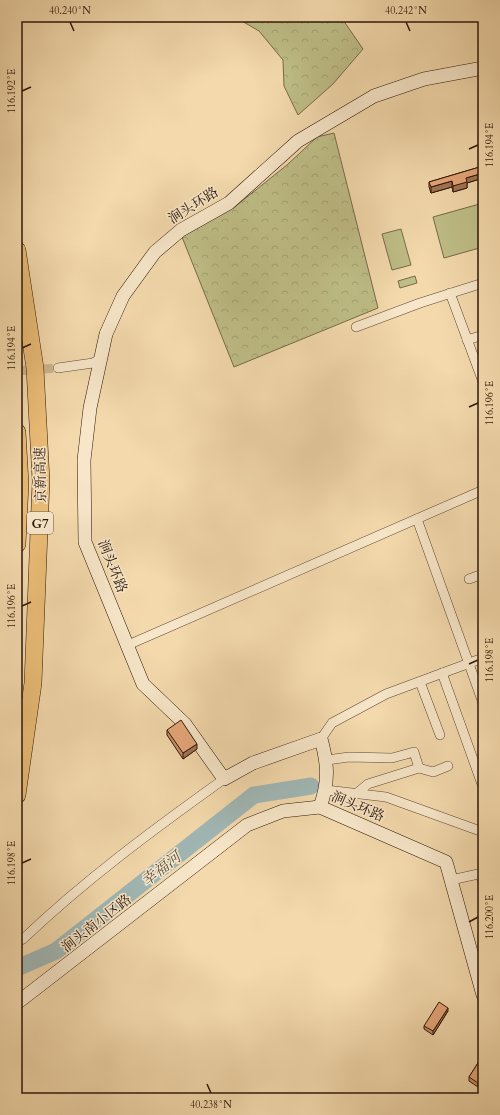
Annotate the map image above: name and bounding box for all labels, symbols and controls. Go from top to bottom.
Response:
text: 40.240°N [49,4,91,18]
text: 40.242°N [385,4,427,18]
text: 116.192°E [5,69,19,113]
text: 116.194°E [483,123,497,167]
street label: 涧头环路 [164,183,222,228]
text: 116.194°E [5,326,19,370]
text: 116.196°E [483,381,497,425]
street label: 京新高速 [31,447,50,503]
road number: G7 [27,512,53,534]
street label: 涧头环路 [93,537,132,596]
text: 116.196°E [5,584,19,628]
text: 116.198°E [483,638,497,682]
street label: 涧头环路 [328,787,387,826]
text: 116.198°E [5,841,19,885]
water label: 幸福河 [137,845,187,891]
street label: 涧头南小区路 [57,890,135,957]
text: 116.200°E [483,895,497,939]
text: 40.238°N [190,1098,232,1112]

